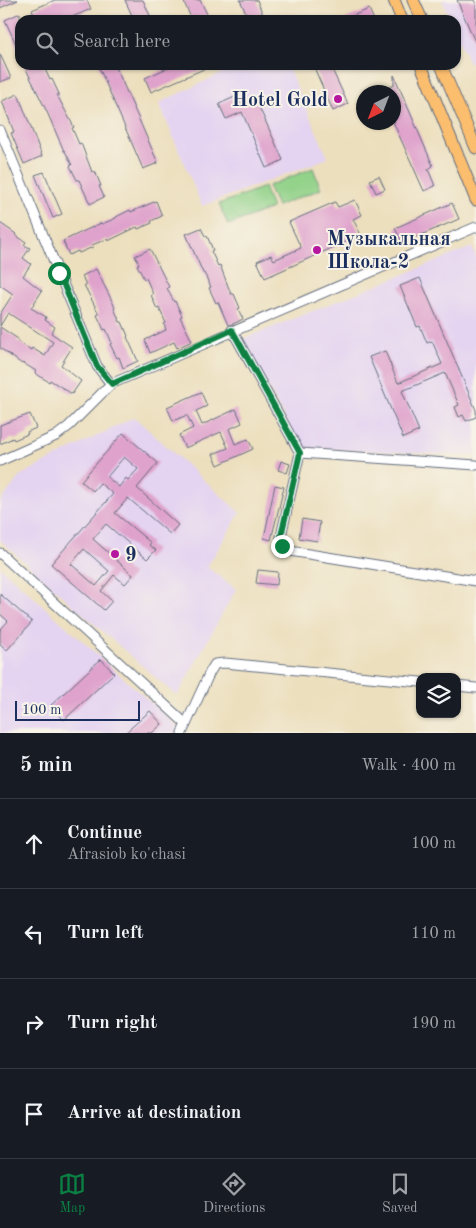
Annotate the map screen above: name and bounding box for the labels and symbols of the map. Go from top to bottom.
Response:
north arrow [356,85,401,130]
place label: Hotel Gold [232,91,328,111]
marker: Hotel Gold [332,93,344,105]
place label: Музыкальная Школа-2 [327,230,451,273]
marker: Музыкальная Школа-2 [311,244,323,256]
route start [48,262,71,285]
route end [271,535,294,558]
place label: 9 [125,546,137,566]
marker: 9 [109,548,121,560]
scale bar [15,698,140,721]

